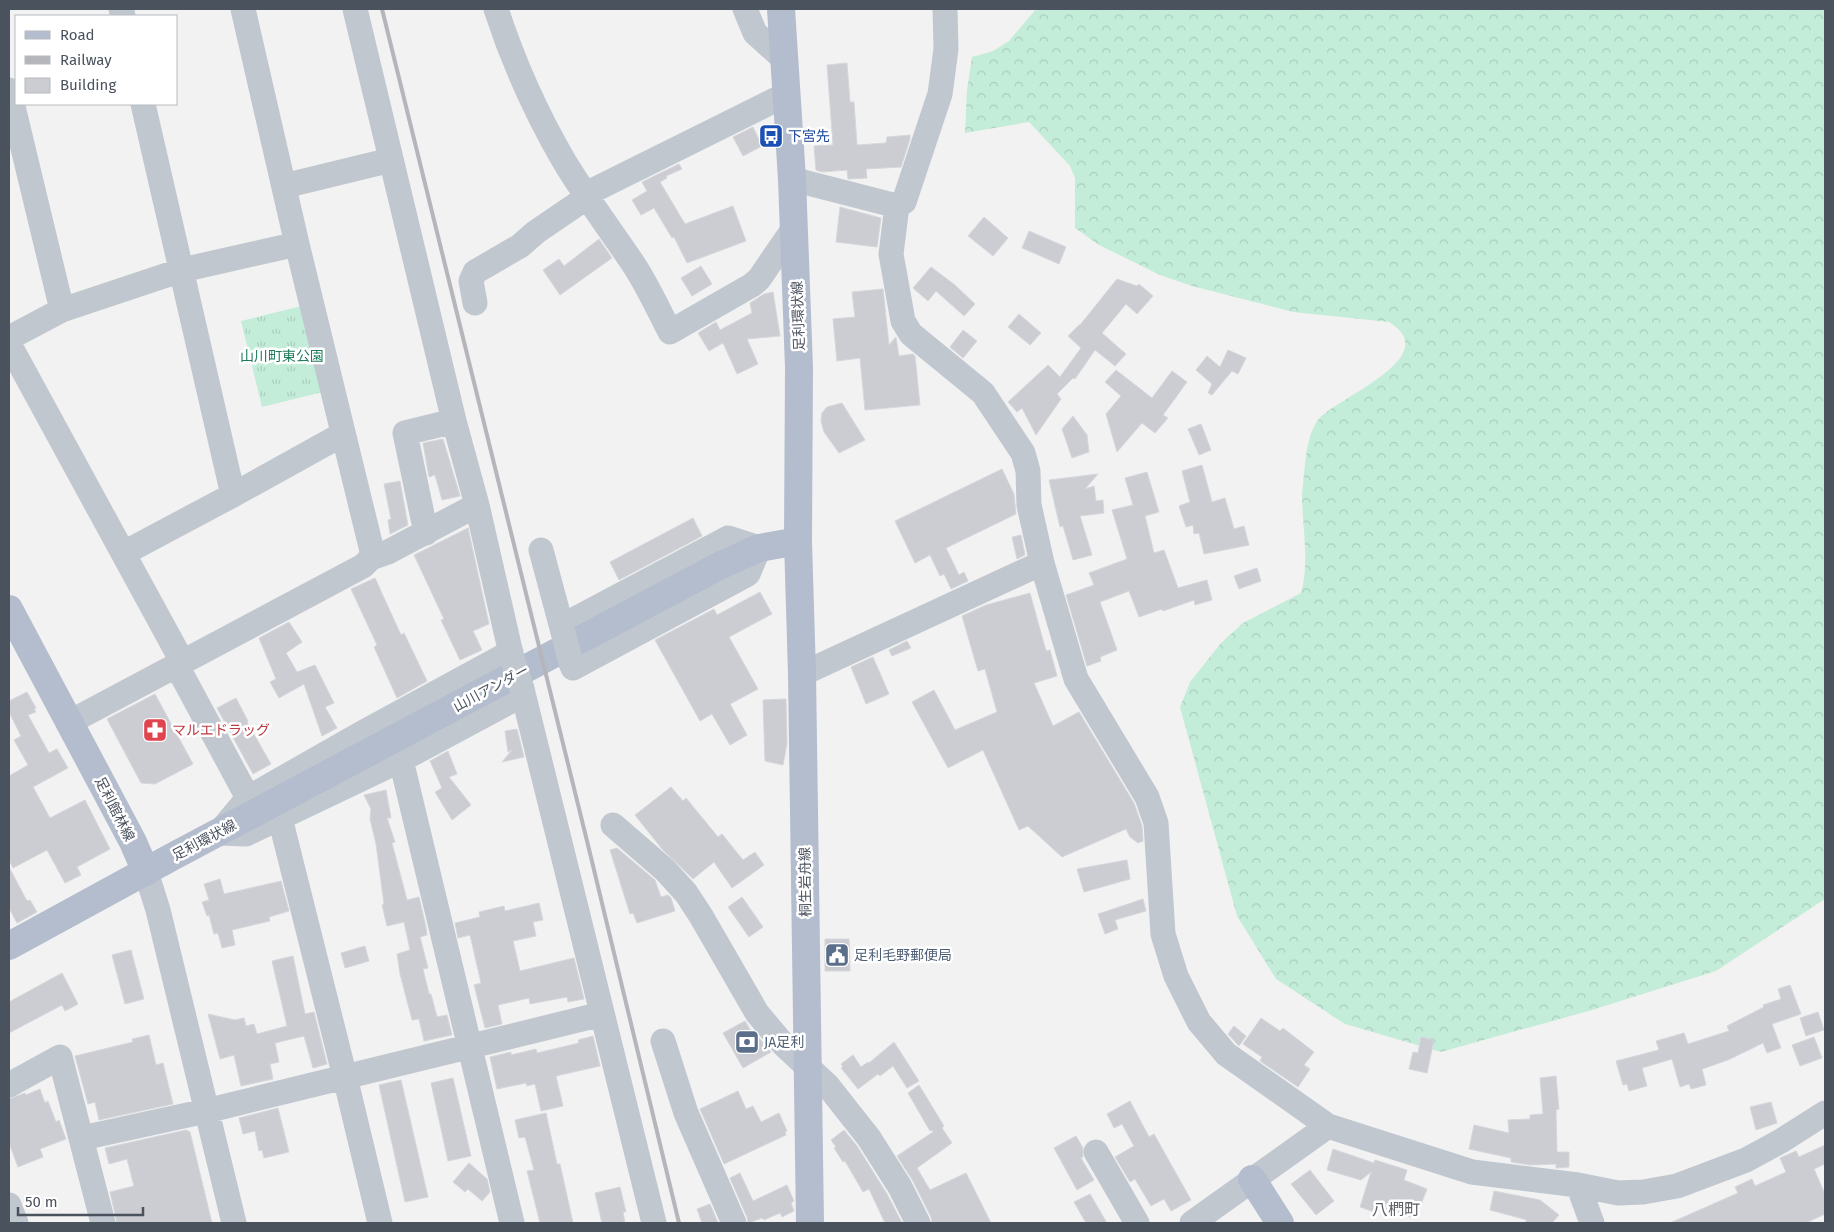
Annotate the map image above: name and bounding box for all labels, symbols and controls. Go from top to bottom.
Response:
legend [15,15,178,105]
text: Road [60,26,95,44]
text: Railway [60,51,112,69]
text: Building [60,76,116,94]
bus stop icon: 下宮先 [758,123,784,149]
place label: 下宮先 [788,128,830,145]
street label: 足利環状線 [789,281,808,351]
park label: 山川町東公園 [240,348,324,365]
street label: 山川アンダー [450,661,532,716]
pharmacy icon: マルエドラッグ [142,717,168,743]
place label: マルエドラッグ [172,722,270,739]
street label: 足利館林線 [91,774,138,844]
street label: 足利環状線 [169,817,239,864]
street label: 桐生岩舟線 [796,847,815,917]
public building icon: 足利毛野郵便局 [824,942,850,968]
place label: 足利毛野郵便局 [854,947,952,964]
bank icon: JA足利 [734,1029,760,1055]
place label: JA足利 [764,1034,804,1051]
scale bar [18,1184,142,1216]
text: 50 m [25,1193,58,1211]
district label: 八椚町 [1372,1200,1420,1219]

